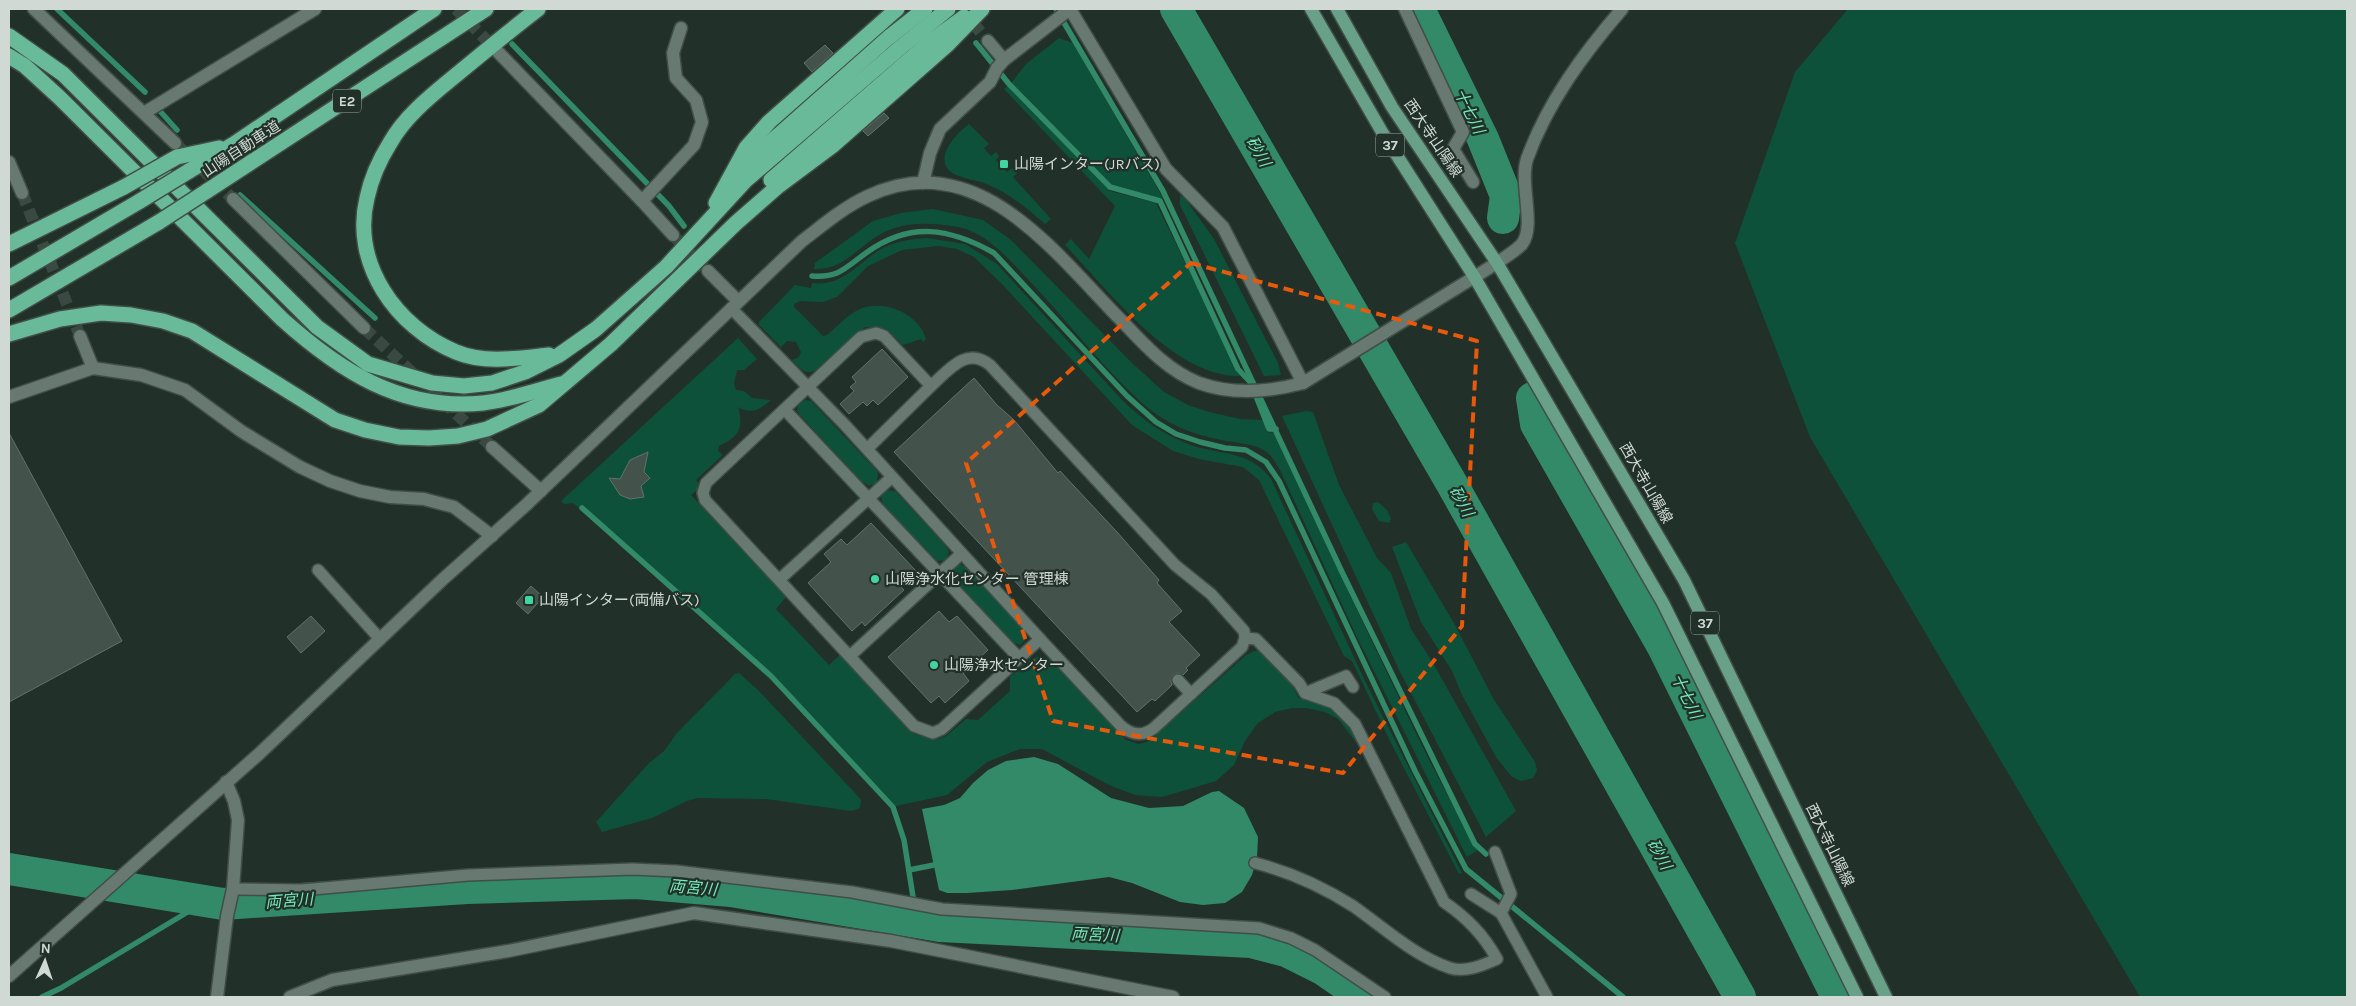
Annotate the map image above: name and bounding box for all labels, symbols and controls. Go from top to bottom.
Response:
water label: 十七川 [1450,85,1489,139]
road number: E2 [333,90,361,112]
street label: 西大寺山陽線 [1400,96,1466,180]
street label: 山陽自動車道 [198,117,284,181]
water label: 砂川 [1242,133,1276,172]
road number: 37 [1376,134,1404,156]
place label: 山陽インター(JRバス) [1014,155,1160,173]
marker: 山陽インター(JRバス) [998,158,1010,170]
street label: 西大寺山陽線 [1616,440,1676,526]
water label: 砂川 [1445,483,1479,522]
place label: 山陽浄水化センター 管理棟 [885,570,1069,588]
marker: 山陽浄水化センター 管理棟 [869,573,881,585]
place label: 山陽インター(両備バス) [539,591,700,609]
marker: 山陽インター(両備バス) [523,594,535,606]
road number: 37 [1691,612,1719,634]
place label: 山陽浄水センター [944,656,1064,674]
marker: 山陽浄水センター [928,659,940,671]
water label: 十七川 [1667,670,1706,724]
street label: 西大寺山陽線 [1802,801,1858,889]
water label: 砂川 [1643,836,1677,875]
water label: 両宮川 [668,876,720,899]
water label: 両宮川 [264,889,316,912]
water label: 両宮川 [1071,924,1121,945]
north arrow [20,936,70,986]
text: N [40,940,51,957]

